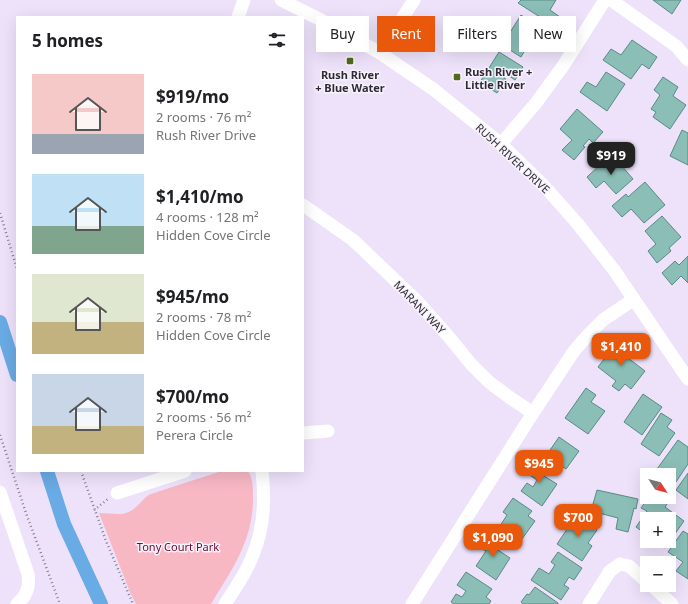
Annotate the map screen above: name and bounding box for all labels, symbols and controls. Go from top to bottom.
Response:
chip: Buy [316,16,369,52]
chip: Rent [377,16,435,52]
chip: Filters [443,16,511,52]
chip: New [519,16,576,52]
text: 5 homes [32,29,103,52]
icon: filters [266,29,288,51]
marker: Rush River + Blue Water [345,56,355,66]
place label: Rush River + Little River [465,64,532,92]
place label: Rush River + Blue Water [315,67,385,95]
marker: Rush River + Little River [452,72,462,82]
text: $919/mo [156,85,229,108]
icon: home [64,90,112,138]
text: 2 rooms · 76 m² [156,108,251,126]
street label: RUSH RIVER DRIVE [473,120,553,196]
text: Rush River Drive [156,126,256,144]
pin: $919 [587,142,635,176]
text: $919 [596,146,626,164]
text: $1,410/mo [156,185,244,208]
icon: home [64,190,112,238]
text: 4 rooms · 128 m² [156,208,259,226]
text: Hidden Cove Circle [156,226,270,244]
street label: MARANI WAY [391,277,450,337]
text: $945/mo [156,285,229,308]
icon: home [64,290,112,338]
text: 2 rooms · 78 m² [156,308,251,326]
text: Hidden Cove Circle [156,326,270,344]
pin: $1,410 [588,333,654,367]
text: $1,410 [601,337,641,355]
text: $700/mo [156,385,229,408]
icon: home [64,390,112,438]
text: 2 rooms · 56 m² [156,408,251,426]
text: Perera Circle [156,426,233,444]
pin: $945 [515,450,563,484]
text: $945 [524,454,554,472]
north arrow [640,468,676,504]
map controls [640,468,676,592]
pin: $700 [554,504,602,538]
text: $700 [563,508,593,526]
button: + [640,512,676,548]
pin: $1,090 [460,524,526,558]
text: $1,090 [473,528,513,546]
park label: Tony Court Park [137,539,219,554]
button: − [640,556,676,592]

